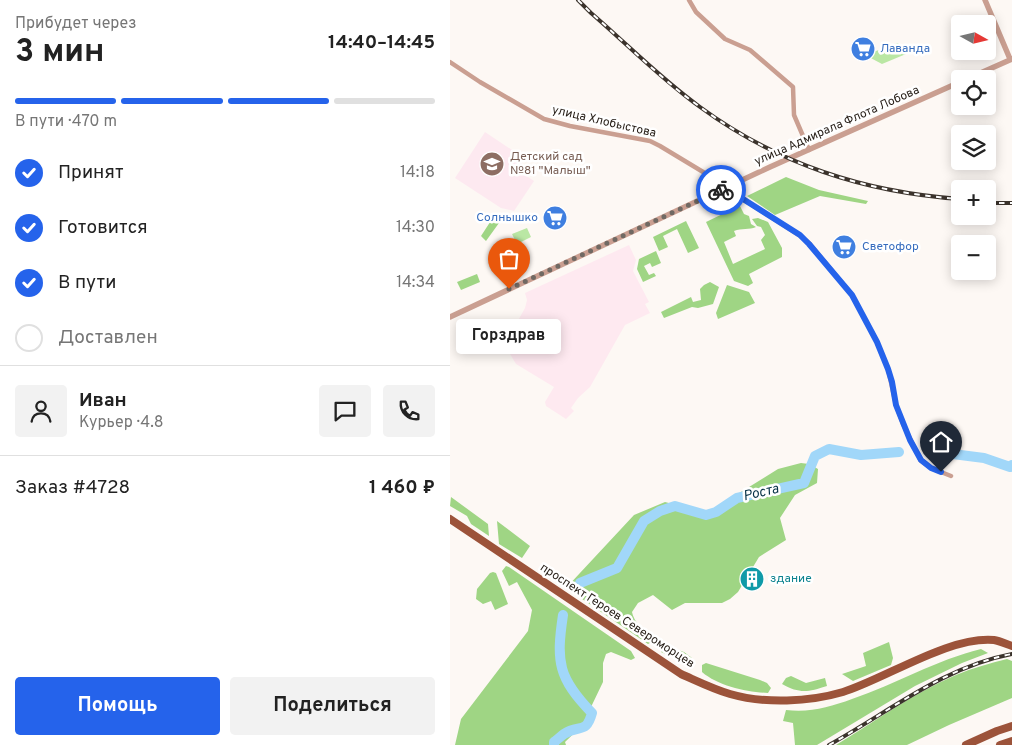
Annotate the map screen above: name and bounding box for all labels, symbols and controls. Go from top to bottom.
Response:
text: Прибудет через [15,14,137,34]
north arrow [951,15,996,60]
map controls [951,15,996,280]
text: 14:40–14:45 [328,31,435,55]
text: 3 мин [15,33,105,73]
supermarket icon: Лаванда [850,36,876,62]
place label: Лаванда [880,41,930,57]
button: locate [951,70,996,115]
street label: улица Адмирала Флота Лобова [752,82,922,170]
street label: улица Хлобыстова [550,102,658,142]
text: В пути · 470 m [15,112,117,132]
button: layers [951,125,996,170]
place label: Детский сад №81 "Малыш" [510,149,591,179]
school or university icon: Детский сад №81 "Малыш" [479,151,505,177]
icon: check [15,159,43,187]
text: Принят [58,161,124,185]
text: 14:18 [400,163,435,183]
courier [696,165,746,215]
icon: bike [707,176,735,204]
button: + [951,180,996,225]
supermarket icon: Солнышко [542,205,568,231]
place label: Солнышко [476,210,538,226]
icon: check [15,214,43,242]
text: Готовится [58,216,148,240]
text: 14:30 [396,218,435,238]
supermarket icon: Светофор [831,234,857,260]
button: − [951,235,996,280]
pin [488,238,530,289]
place label: Светофор [862,239,919,255]
icon: bag [495,245,523,273]
icon: check [15,269,43,297]
text: В пути [58,271,116,295]
text: 14:34 [396,273,435,293]
callout: Горздрав [457,319,562,354]
text: Доставлен [58,326,158,350]
text: Горздрав [472,326,545,346]
button: person [15,385,67,437]
button: chat [319,385,371,437]
button: phone [383,385,435,437]
text: Иван [79,389,127,413]
text: Курьер · 4.8 [79,413,164,433]
pin [920,421,962,472]
icon: home [927,428,955,456]
text: Заказ #4728 [15,476,130,500]
text: 1 460 ₽ [369,476,435,500]
water label: Роста [741,480,781,505]
street label: проспект Героев Североморцев [537,560,697,672]
building icon: здание [739,566,765,592]
place label: здание [770,571,812,587]
button: Помощь [15,677,220,735]
button: Поделиться [230,677,435,735]

